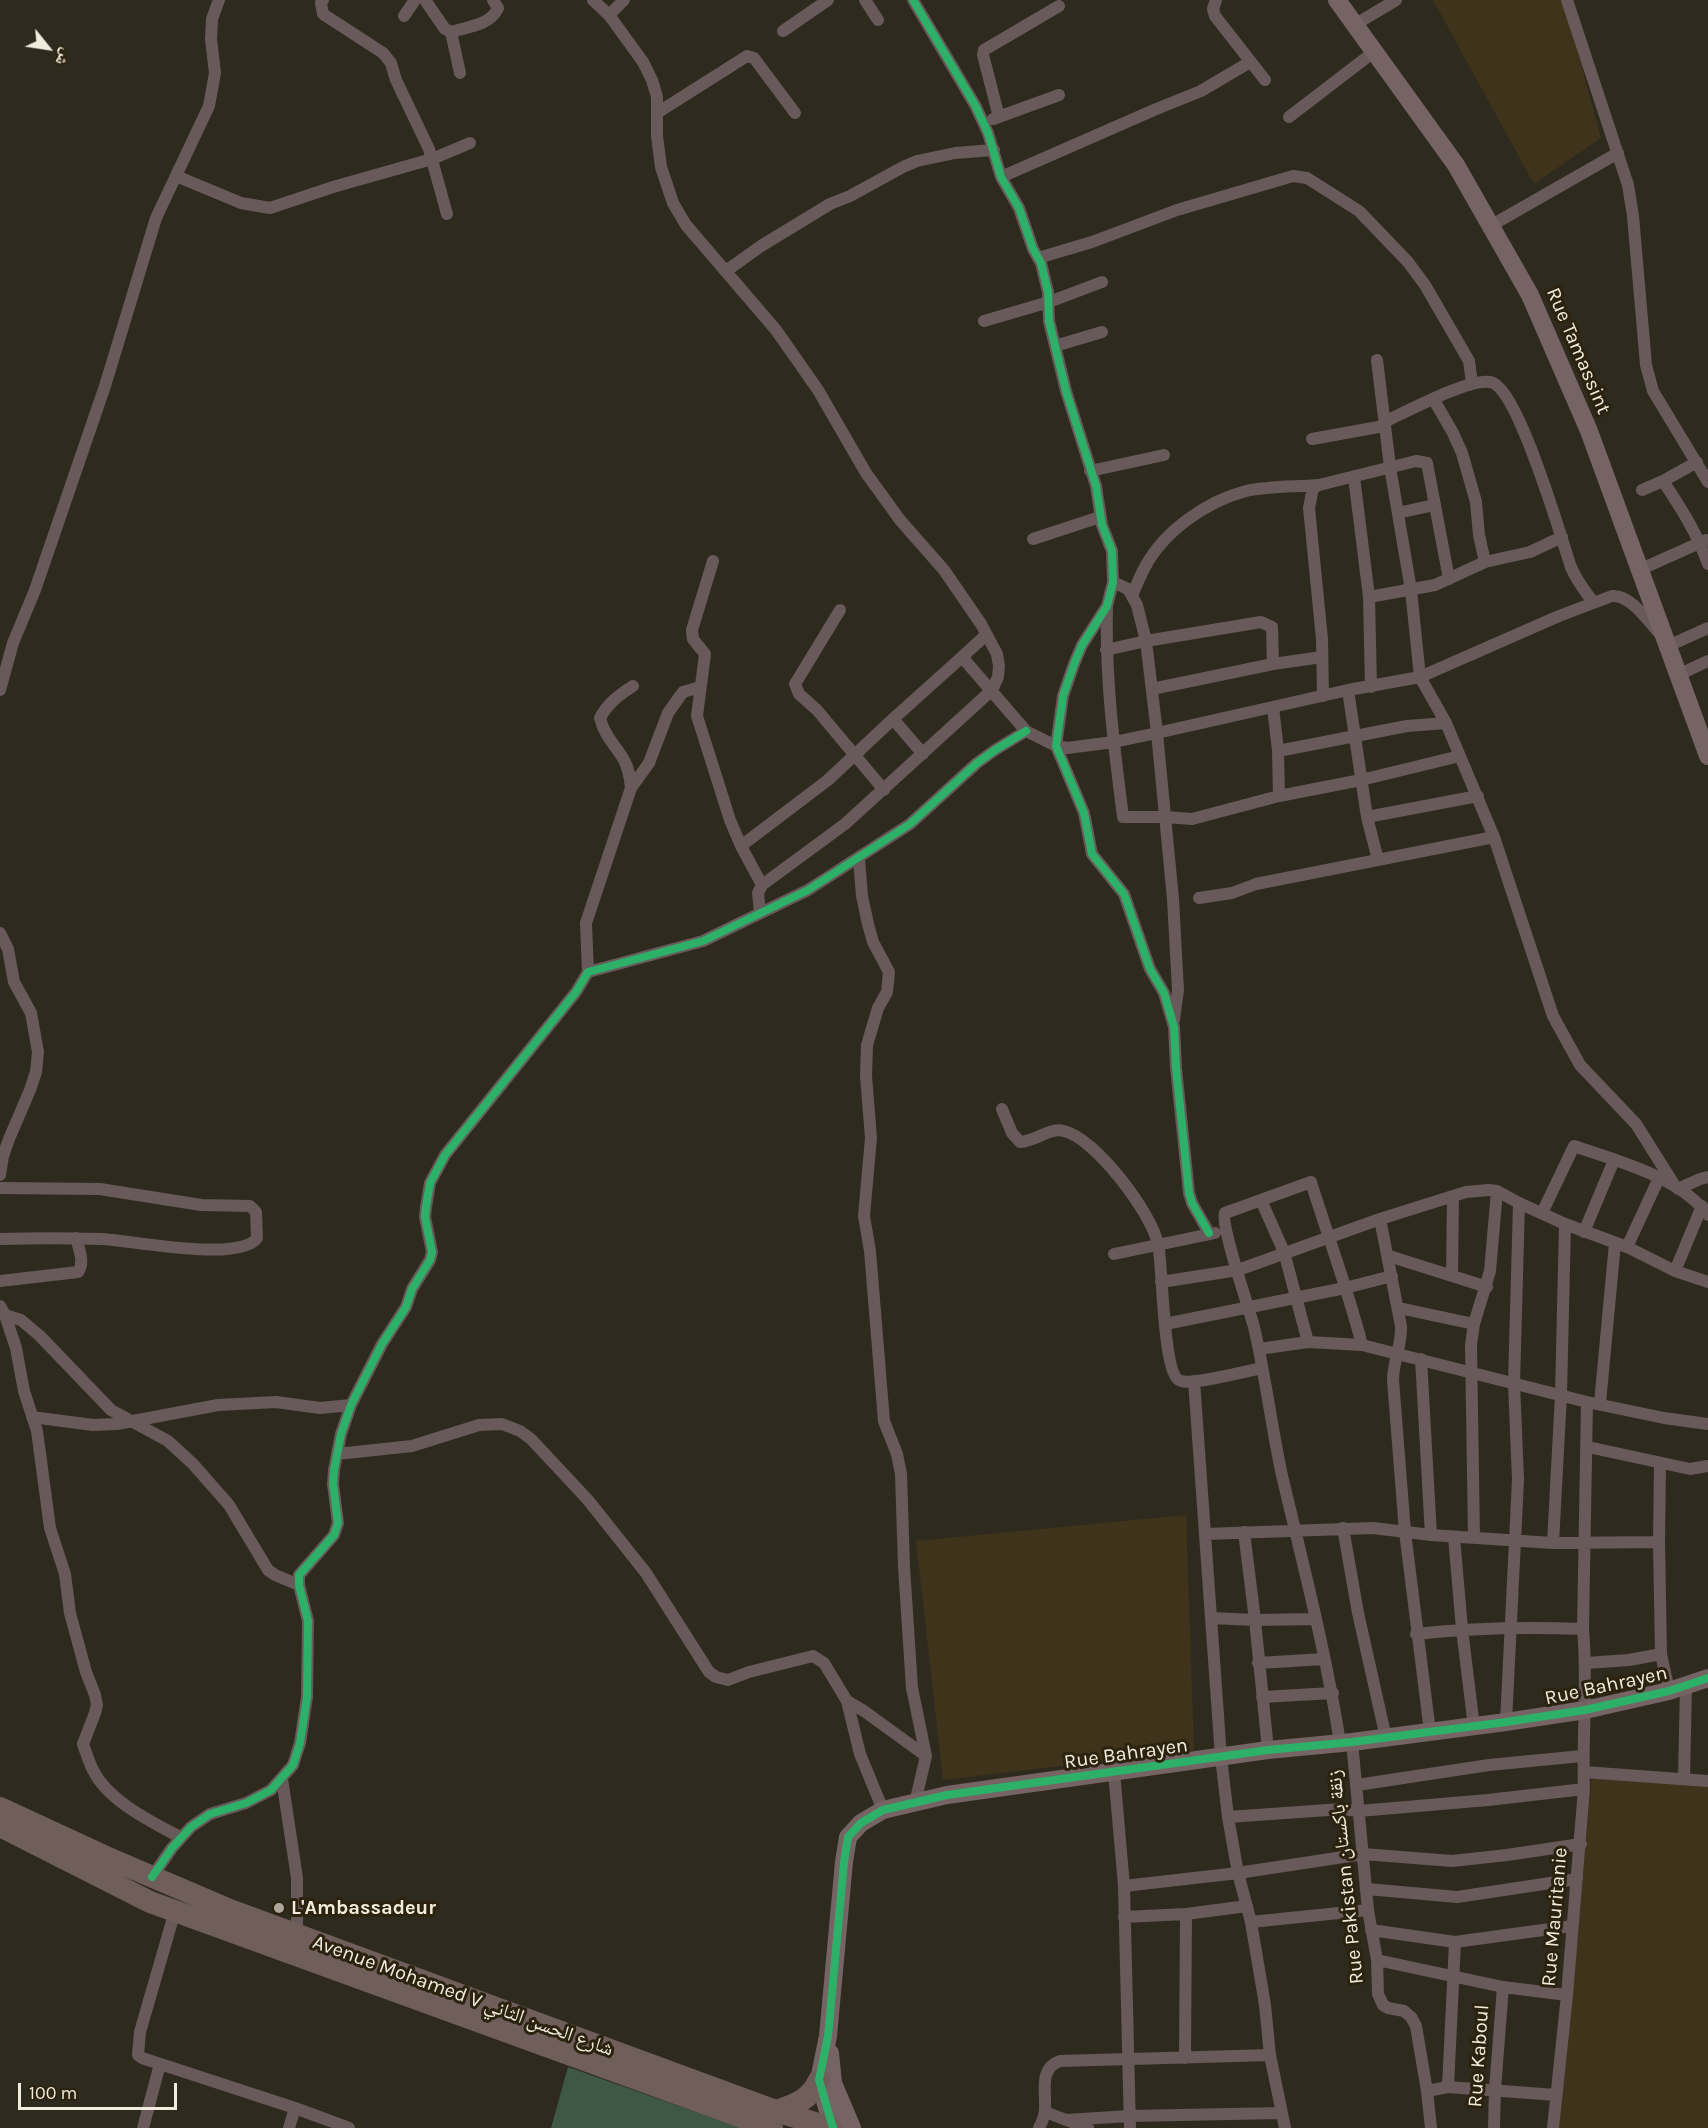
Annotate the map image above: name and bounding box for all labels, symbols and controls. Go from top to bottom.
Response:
north arrow [18,18,78,78]
text: ش [52,45,76,69]
street label: Rue Tamassint [1541,284,1615,418]
street label: Rue Bahrayen [1542,1661,1670,1711]
street label: Rue Bahrayen [1063,1733,1189,1775]
street label: Rue Pakistan زنقة باكستان [1323,1769,1369,1985]
street label: Rue Mauritanie [1537,1846,1573,1988]
place label: L'Ambassadeur [291,1896,436,1920]
marker: L'Ambassadeur [272,1901,286,1915]
street label: Avenue Mohamed V شارع الحسن الثاني [309,1930,617,2062]
street label: Rue Kaboul [1463,2004,1495,2108]
scale bar [21,2071,180,2109]
text: 100 m [29,2082,77,2104]

